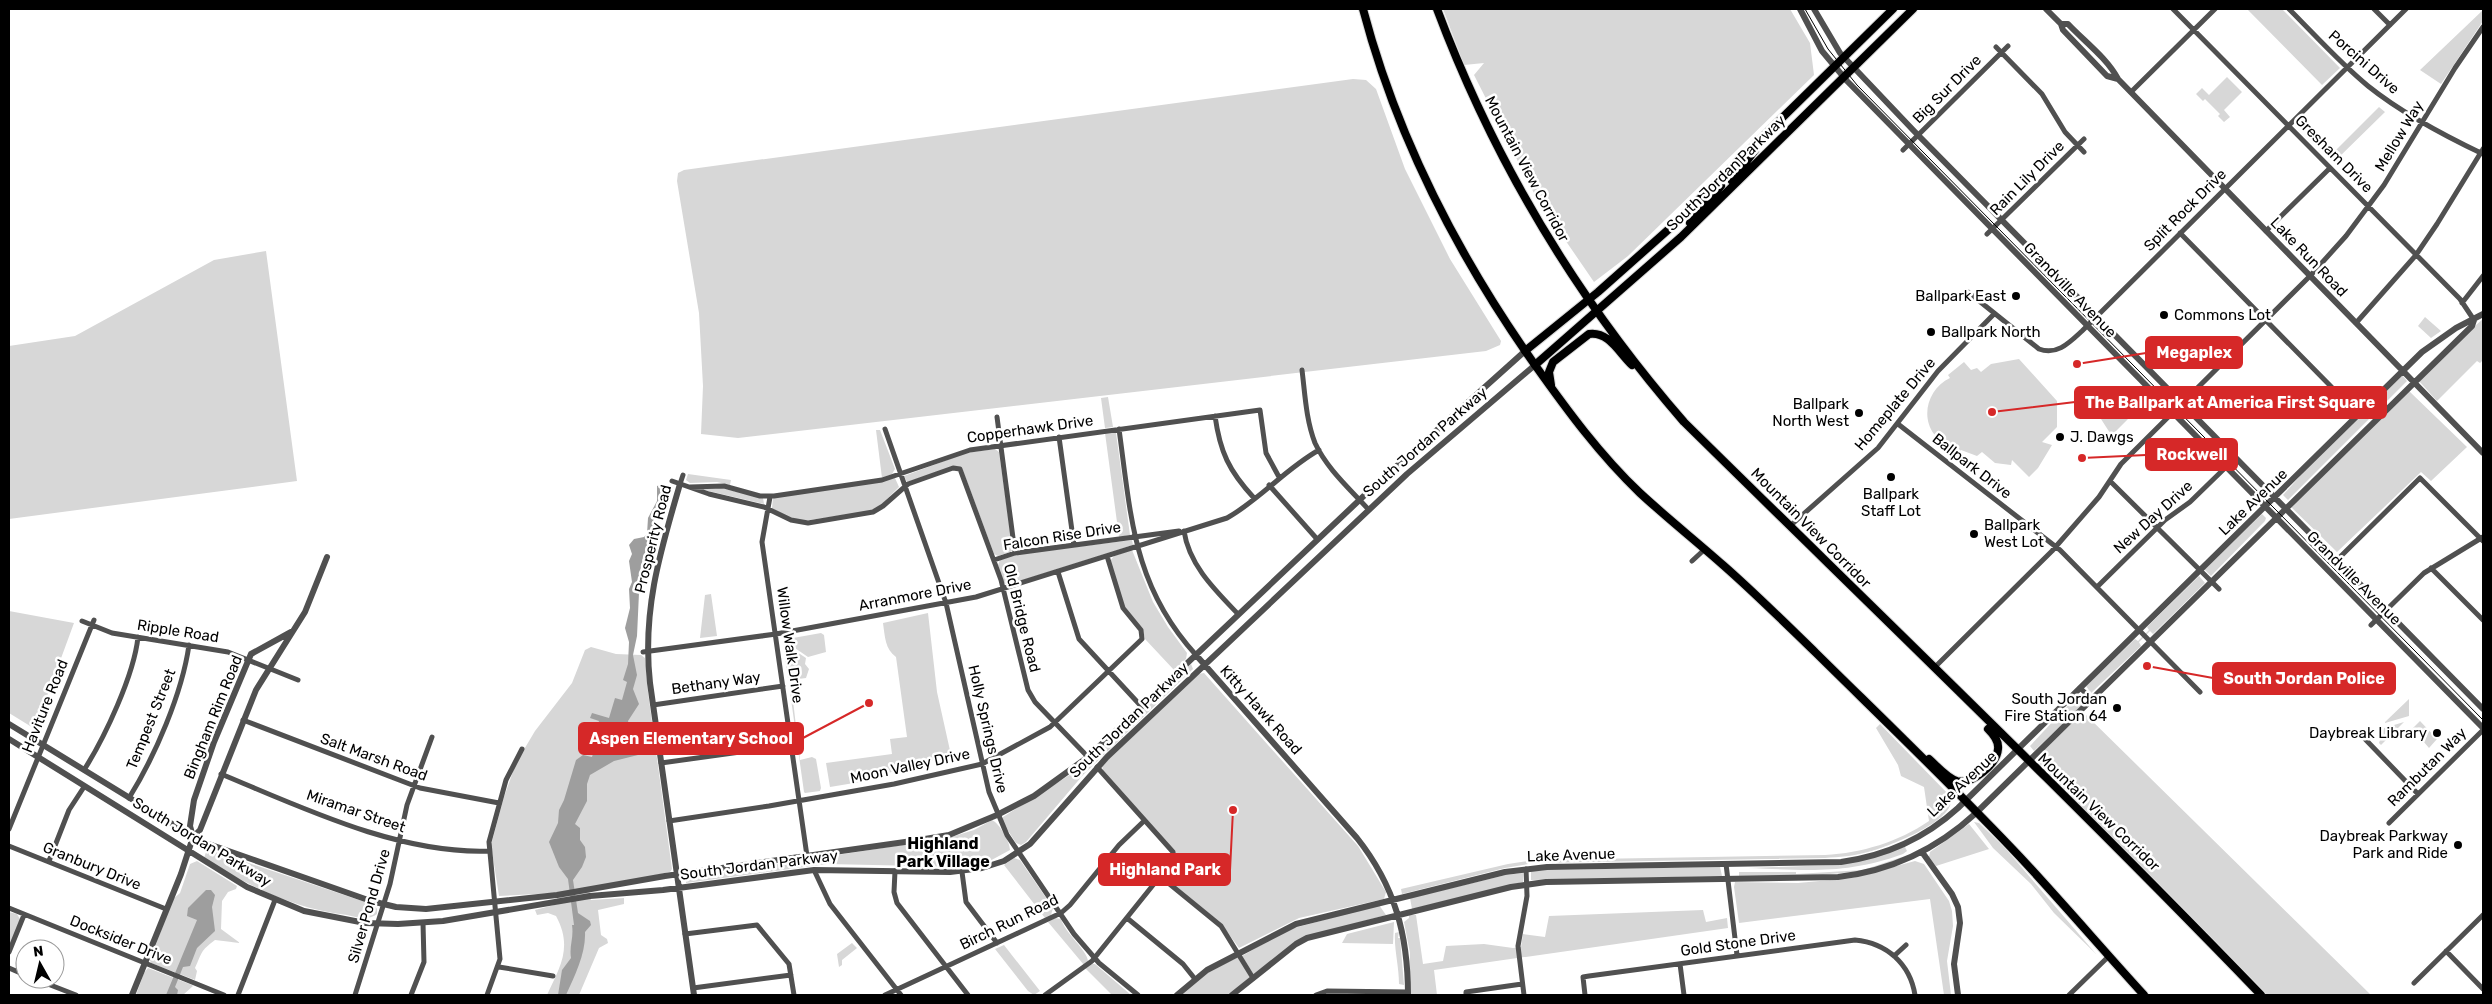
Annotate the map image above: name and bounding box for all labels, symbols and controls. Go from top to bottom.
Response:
street label: Porcini Drive [2325,26,2403,98]
street label: Big Sur Drive [1909,51,1985,127]
street label: Mountain View Corridor [1481,93,1573,245]
street label: Mellow Way [2371,97,2427,175]
street label: South Jordan Parkway [1663,111,1789,235]
street label: Gresham Drive [2291,111,2377,197]
street label: Rain Lily Drive [1986,137,2068,219]
street label: Split Rock Drive [2140,165,2230,255]
street label: Lake Run Road [2267,214,2351,300]
street label: Grandville Avenue [2020,239,2120,341]
place label: Ballpark East [1915,287,2006,305]
marker: Ballpark East [2010,290,2022,302]
place label: Commons Lot [2174,306,2271,324]
marker: Commons Lot [2158,309,2170,321]
place label: Ballpark North [1941,323,2041,341]
marker: Ballpark North [1925,326,1937,338]
callout: Megaplex [2146,337,2242,368]
text: Megaplex [2156,343,2232,362]
street label: Homeplate Drive [1851,354,1939,454]
street label: South Jordan Parkway [1359,383,1491,501]
callout: The Ballpark at America First Square [2075,387,2386,418]
text: The Ballpark at America First Square [2085,393,2375,412]
place label: Ballpark North West [1772,395,1849,430]
marker: Ballpark North West [1853,407,1865,419]
street label: Copperhawk Drive [966,411,1094,447]
place label: J. Dawgs [2070,428,2134,446]
street label: Ballpark Drive [1929,429,2015,503]
marker: J. Dawgs [2054,431,2066,443]
callout: Rockwell [2146,439,2237,470]
text: Rockwell [2156,445,2228,464]
street label: Mountain View Corridor [1747,464,1875,592]
street label: Lake Avenue [2215,465,2291,539]
marker: Ballpark Staff Lot [1885,471,1897,483]
street label: New Day Drive [2110,477,2196,557]
street label: Prosperity Road [631,483,675,595]
place label: Ballpark Staff Lot [1861,485,1921,520]
place label: Ballpark West Lot [1984,516,2044,551]
street label: Falcon Rise Drive [1002,518,1122,554]
street label: Grandville Avenue [2303,527,2405,629]
marker: Ballpark West Lot [1968,528,1980,540]
street label: Old Bridge Road [1000,562,1044,674]
street label: Arranmore Drive [857,575,973,615]
street label: Willow Walk Drive [773,586,807,704]
street label: Ripple Road [136,616,220,646]
street label: Bingham Rim Road [180,652,246,782]
street label: Haviture Road [18,657,72,755]
street label: South Jordan Parkway [1066,658,1192,782]
street label: Kitty Hawk Road [1216,662,1306,758]
street label: Holly Springs Drive [964,663,1012,795]
callout: South Jordan Police [2213,663,2395,694]
street label: Tempest Street [123,666,179,772]
street label: Bethany Way [670,668,762,698]
text: South Jordan Police [2223,669,2385,688]
place label: South Jordan Fire Station 64 [2004,690,2107,725]
marker: South Jordan Fire Station 64 [2111,702,2123,714]
callout: Aspen Elementary School [579,723,803,754]
place label: Daybreak Library [2309,724,2427,742]
street label: Rambutan Way [2384,724,2470,810]
marker: Daybreak Library [2431,727,2443,739]
street label: Salt Marsh Road [318,729,430,785]
text: Aspen Elementary School [589,729,793,748]
street label: Moon Valley Drive [849,745,971,787]
street label: Lake Avenue [1924,747,2000,821]
street label: Mountain View Corridor [2034,749,2164,875]
street label: Miramar Street [304,786,408,836]
street label: South Jordan Parkway [129,793,275,891]
place label: Daybreak Parkway Park and Ride [2319,827,2448,862]
district label: Highland Park Village [896,834,990,871]
street label: Granbury Drive [40,838,144,894]
marker: Daybreak Parkway Park and Ride [2452,839,2464,851]
street label: Lake Avenue [1527,844,1615,866]
street label: South Jordan Parkway [679,846,839,884]
street label: Silver Pond Drive [344,847,394,965]
callout: Highland Park [1099,854,1230,885]
text: Highland Park [1109,860,1221,879]
street label: Birch Run Road [957,890,1061,954]
street label: Docksider Drive [67,911,175,969]
street label: Gold Stone Drive [1679,926,1797,960]
north arrow [15,939,65,989]
text: N [32,943,44,961]

